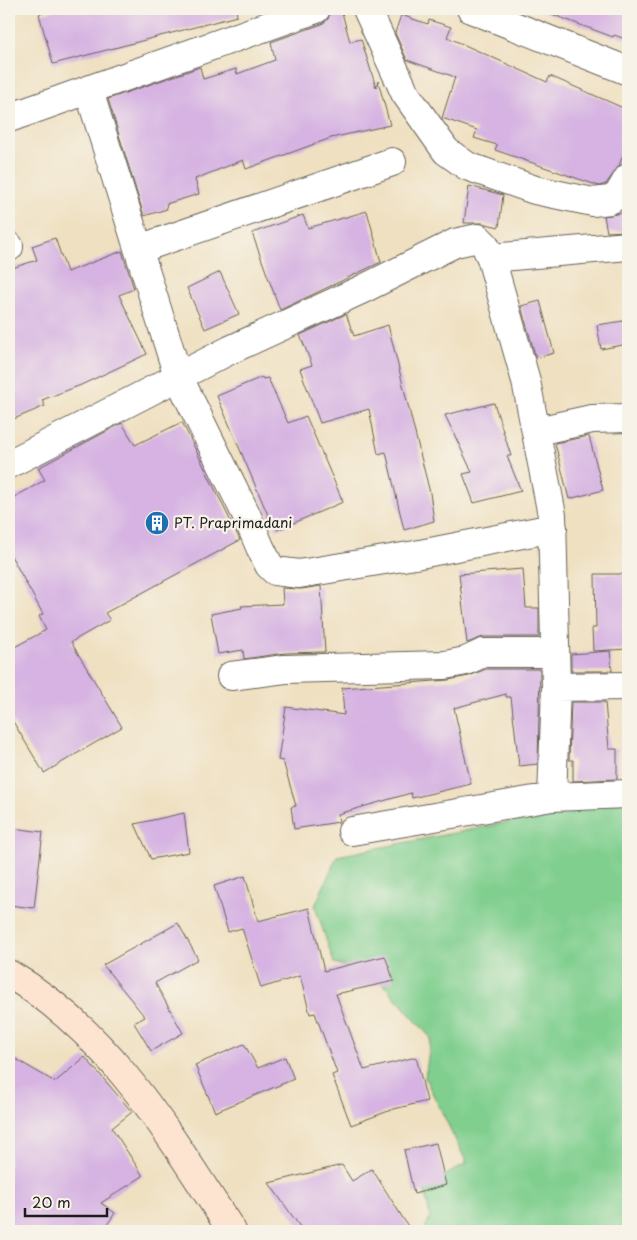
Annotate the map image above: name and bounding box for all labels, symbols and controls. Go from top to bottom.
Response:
building icon: PT. Praprimadani [144,510,170,536]
place label: PT. Praprimadani [174,512,292,533]
scale bar [25,1185,108,1217]
text: 20 m [32,1190,71,1213]

